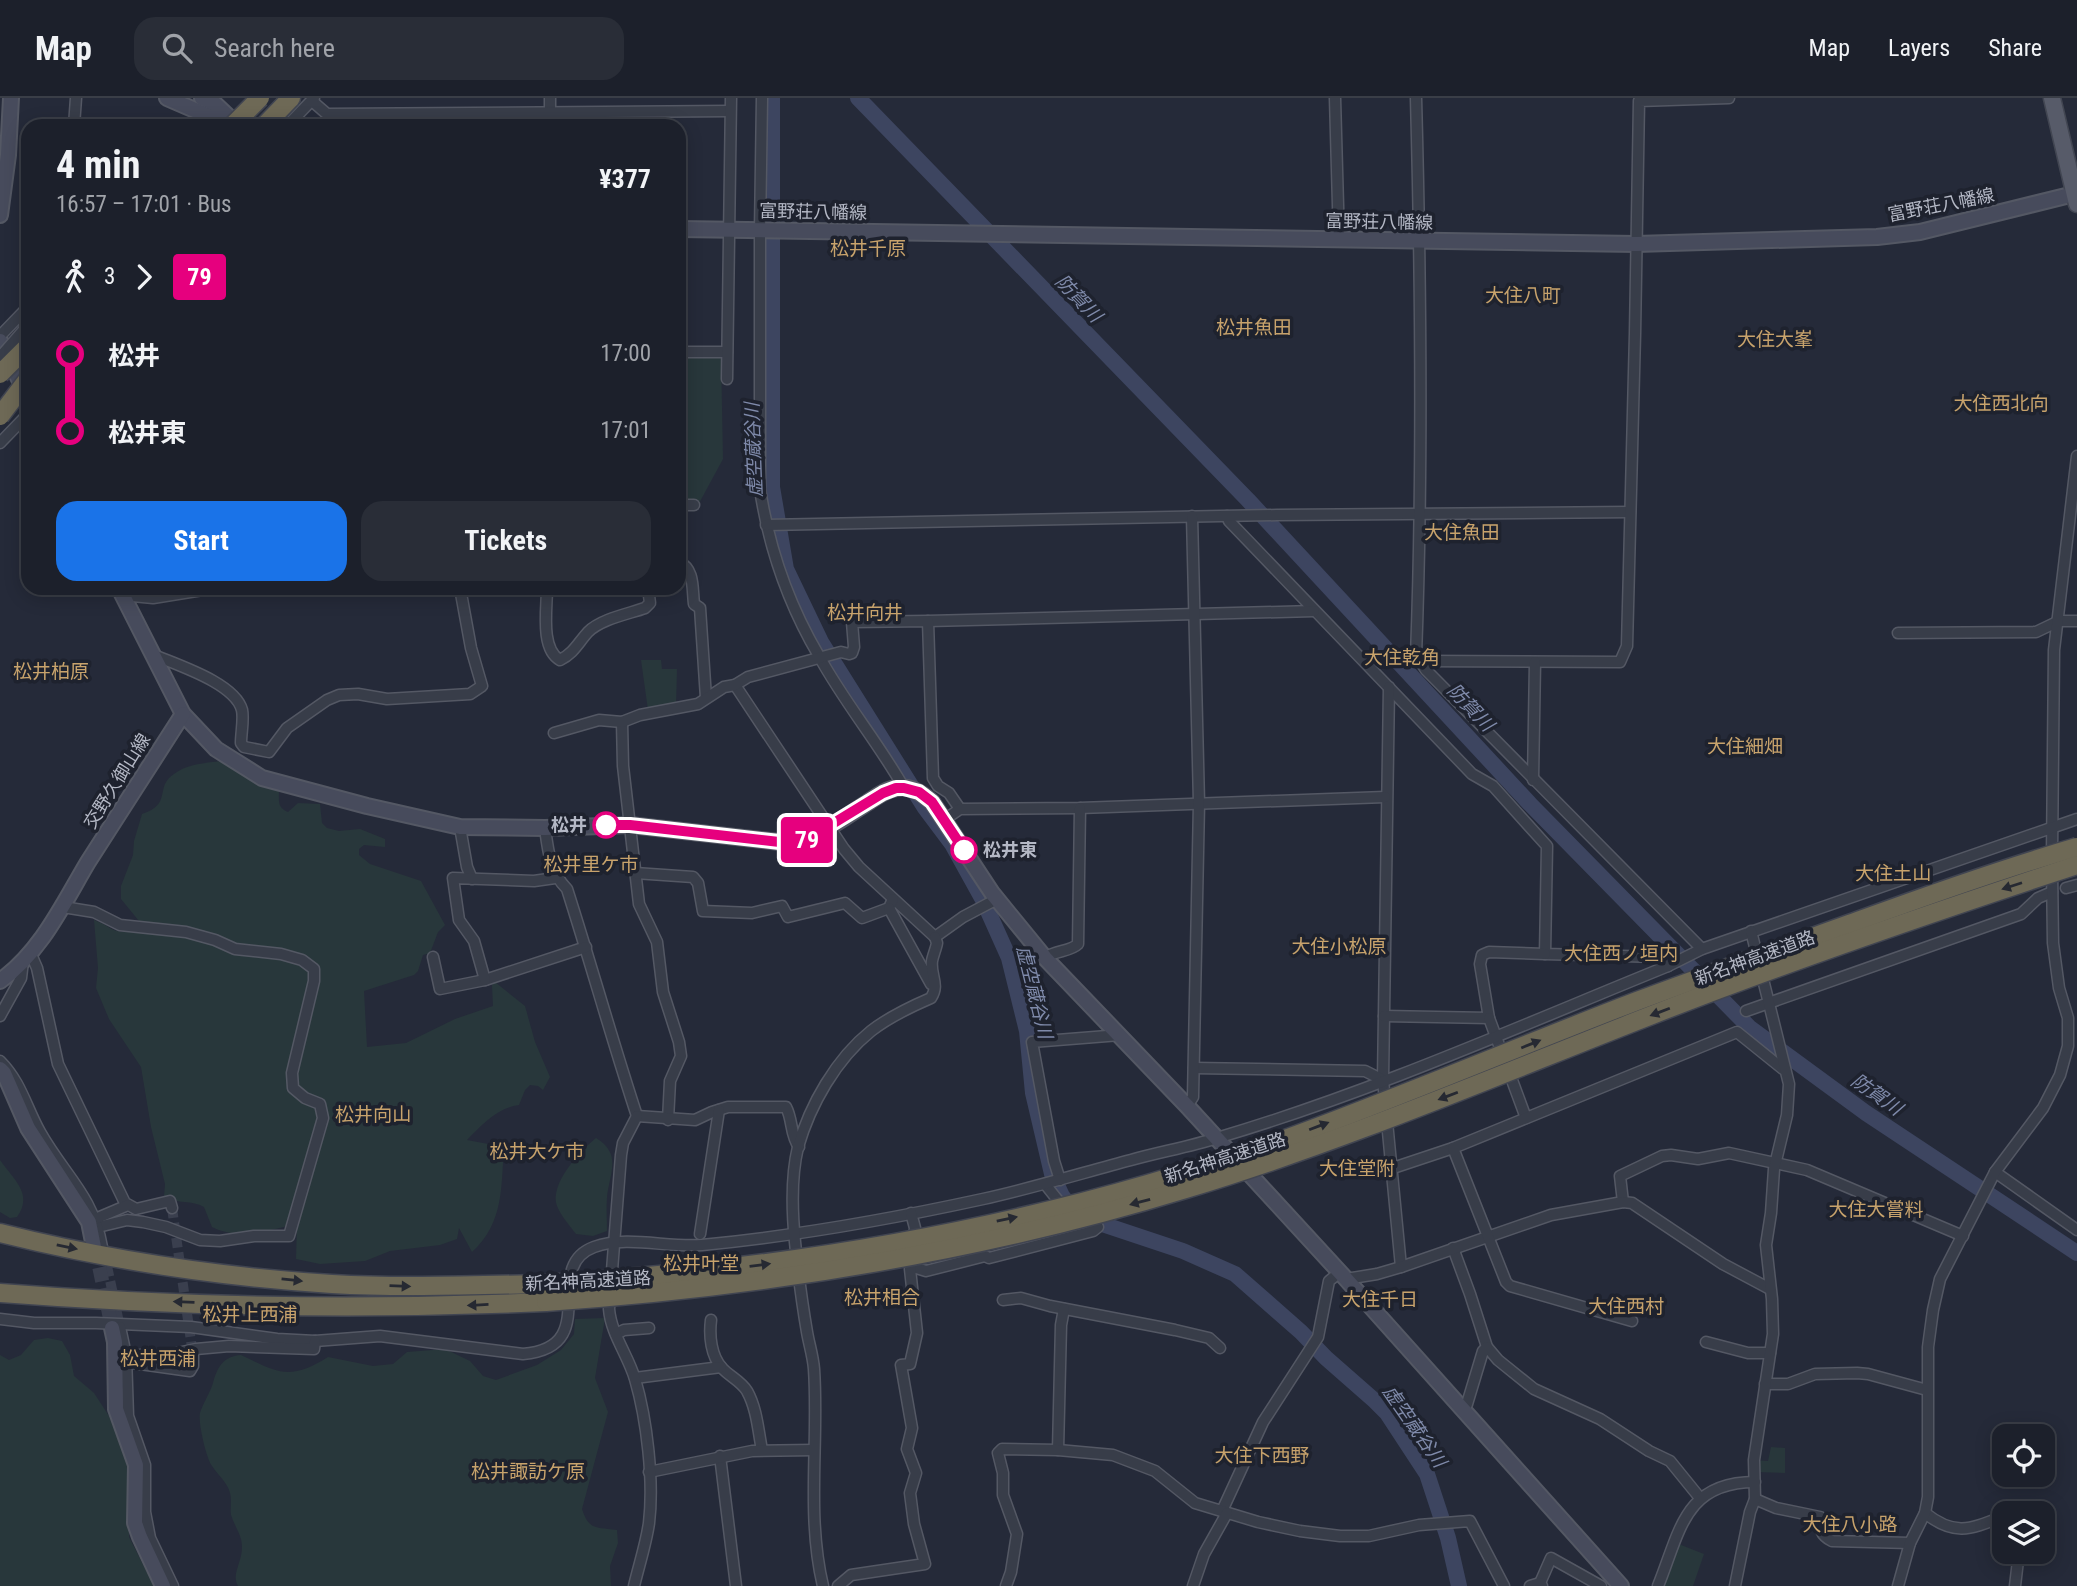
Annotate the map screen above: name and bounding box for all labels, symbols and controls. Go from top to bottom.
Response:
search box [134,17,624,80]
text: Map [35,29,92,68]
icon: search [158,29,196,67]
text: Search here [214,33,335,63]
text: Map [1809,34,1850,62]
text: Layers [1888,34,1950,62]
text: Share [1988,34,2042,62]
text: 4 min [56,143,140,187]
text: ¥377 [599,164,651,194]
street label: 富野荘八幡線 [1886,184,1996,225]
text: 16:57 – 17:01 · Bus [56,191,232,218]
street label: 富野荘八幡線 [759,200,867,223]
street label: 富野荘八幡線 [1325,210,1433,233]
district label: 松井千原 [830,237,906,260]
icon: walk [56,258,94,296]
icon: forward [125,258,163,296]
text: 3 [104,263,115,290]
text: 79 [187,263,212,291]
water label: 防賀川 [1051,270,1108,328]
district label: 大住八町 [1485,284,1561,307]
district label: 松井魚田 [1216,316,1292,339]
district label: 大住大峯 [1737,328,1813,351]
text: 17:00 [600,340,651,367]
text: 松井 [108,341,160,371]
district label: 大住西北向 [1953,392,2049,415]
water label: 虚空蔵谷川 [740,400,767,498]
text: 17:01 [600,417,651,444]
text: 松井東 [108,418,186,448]
button: Start [56,501,347,581]
button: Tickets [361,501,651,581]
district label: 大住魚田 [1424,521,1500,544]
district label: 松井向井 [827,601,903,624]
district label: 大住乾角 [1364,646,1440,669]
district label: 松井柏原 [13,660,89,683]
water label: 防賀川 [1443,679,1500,737]
street label: 交野久御山線 [79,729,154,832]
district label: 大住細畑 [1707,735,1783,758]
marker: 松井 [593,812,619,838]
place label: 松井 [551,814,587,835]
line badge: 79 [776,817,838,863]
text: 79 [795,826,819,854]
marker: 松井東 [951,837,977,863]
place label: 松井東 [983,839,1037,860]
district label: 松井里ケ市 [543,853,639,876]
district label: 大住土山 [1855,862,1931,885]
one-way arrow [2002,881,2023,892]
street label: 新名神高速道路 [1692,926,1818,989]
district label: 大住小松原 [1291,935,1387,958]
district label: 大住西ノ垣内 [1564,942,1678,965]
water label: 虚空蔵谷川 [1012,943,1058,1043]
one-way arrow [1649,1007,1670,1018]
one-way arrow [1521,1038,1542,1049]
water label: 防賀川 [1847,1069,1908,1121]
one-way arrow [1437,1091,1458,1102]
district label: 松井向山 [335,1103,411,1126]
one-way arrow [1309,1120,1330,1131]
street label: 新名神高速道路 [1162,1128,1288,1187]
district label: 松井大ケ市 [489,1140,585,1163]
district label: 大住堂附 [1319,1157,1395,1180]
one-way arrow [1129,1197,1151,1208]
district label: 大住大嘗料 [1828,1198,1924,1221]
one-way arrow [996,1213,1018,1224]
one-way arrow [56,1242,78,1253]
district label: 松井叶堂 [663,1252,739,1275]
one-way arrow [749,1259,771,1270]
street label: 新名神高速道路 [525,1267,651,1294]
one-way arrow [281,1275,303,1286]
one-way arrow [389,1280,411,1292]
district label: 松井相合 [844,1286,920,1309]
district label: 大住千日 [1342,1288,1418,1311]
district label: 大住西村 [1588,1295,1664,1318]
one-way arrow [173,1297,195,1308]
one-way arrow [466,1299,488,1310]
district label: 松井上西浦 [202,1303,298,1326]
district label: 松井西浦 [120,1347,196,1370]
water label: 虚空蔵谷川 [1378,1381,1452,1473]
map controls [1992,1424,2055,1564]
button: locate [1992,1424,2055,1487]
district label: 大住下西野 [1214,1444,1310,1467]
district label: 松井諏訪ケ原 [471,1460,585,1483]
button: layers [1992,1501,2055,1564]
district label: 大住八小路 [1802,1513,1898,1536]

